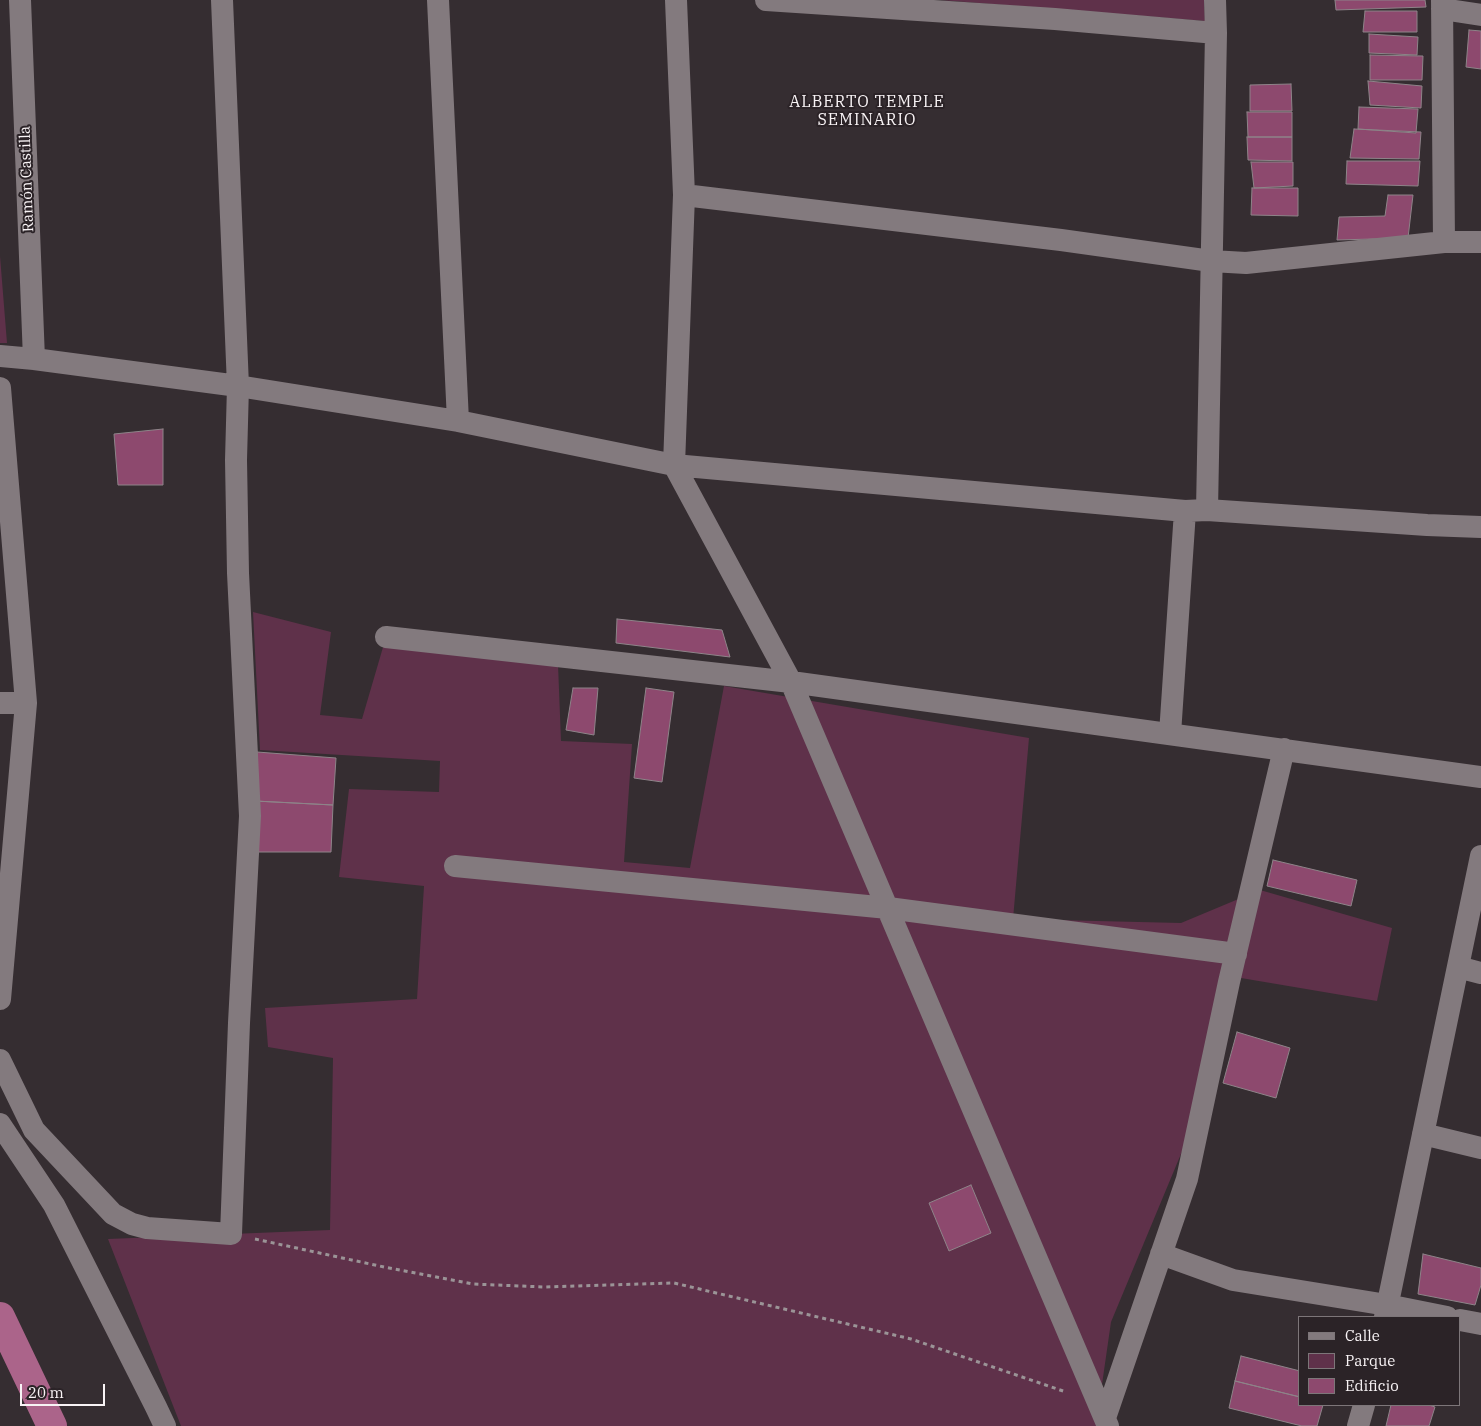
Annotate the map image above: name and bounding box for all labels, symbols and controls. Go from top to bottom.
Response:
district label: ALBERTO TEMPLE SEMINARIO [787,92,947,130]
street label: Ramón Castilla [16,126,38,232]
legend [1298,1316,1461,1406]
text: Calle [1345,1326,1380,1345]
text: Parque [1345,1351,1395,1370]
scale bar [22,1374,108,1406]
text: Edificio [1345,1376,1399,1395]
text: 20 m [28,1383,64,1402]

